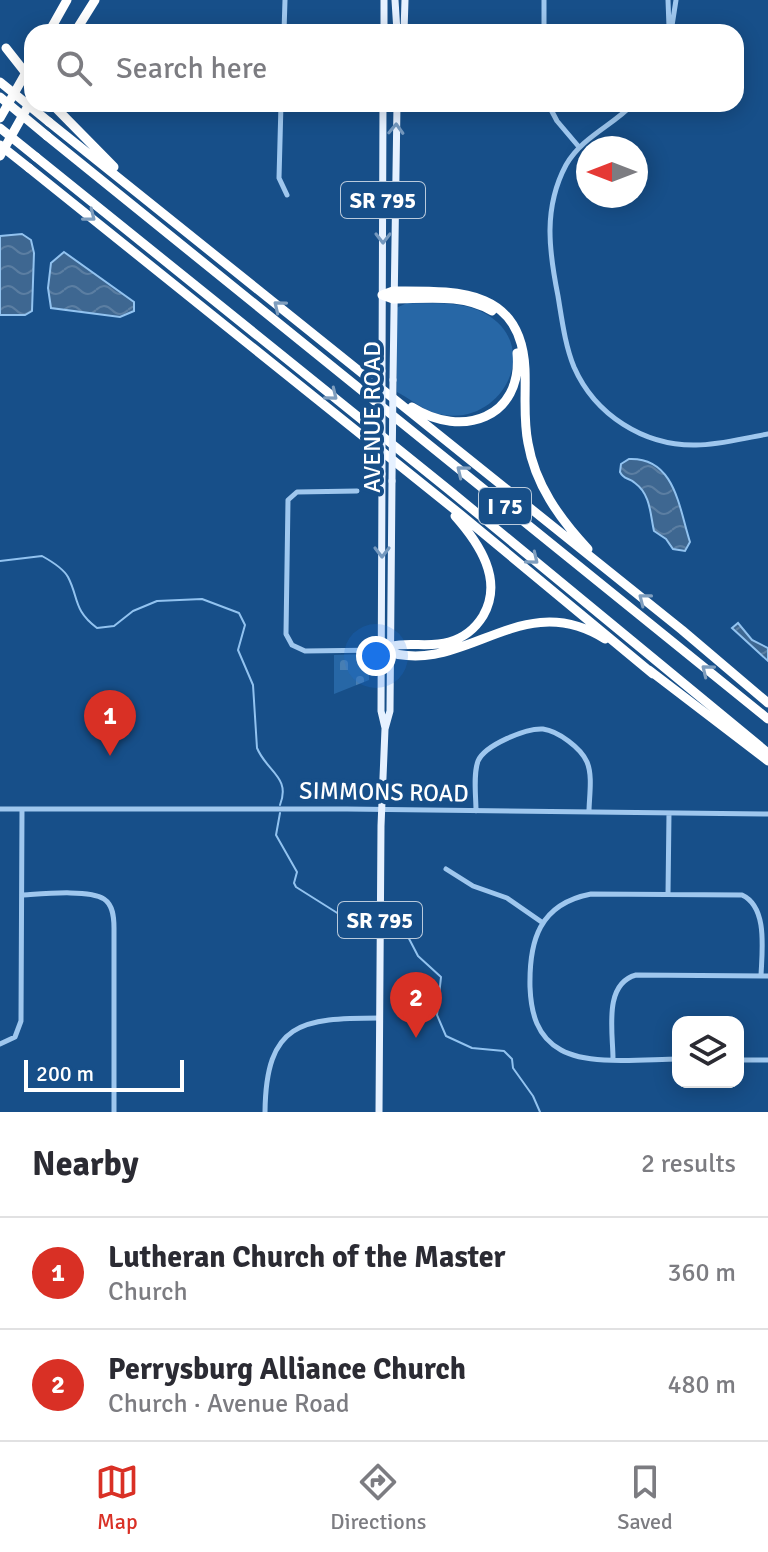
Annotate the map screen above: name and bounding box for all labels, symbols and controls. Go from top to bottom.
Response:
search box [24,24,744,112]
icon: search [52,46,96,90]
text: Search here [116,50,267,87]
one-way arrow [388,122,405,135]
north arrow [576,136,648,208]
road number: SR 795 [341,182,425,218]
one-way arrow [80,207,95,221]
one-way arrow [374,232,392,245]
one-way arrow [273,302,288,316]
street label: AVENUE ROAD [357,341,387,493]
one-way arrow [322,385,337,400]
one-way arrow [457,466,471,481]
road number: I 75 [479,488,531,524]
one-way arrow [373,546,391,559]
one-way arrow [524,549,538,564]
one-way arrow [638,595,653,609]
your location [356,636,396,676]
one-way arrow [702,665,716,680]
pin: 1 [84,690,136,756]
street label: SIMMONS ROAD [299,776,469,808]
road number: SR 795 [338,902,422,938]
pin: 2 [390,972,442,1038]
map controls [672,1016,744,1088]
button: layers [672,1016,744,1088]
scale bar [24,1056,184,1092]
text: 200 m [36,1060,94,1087]
text: Nearby [32,1143,139,1185]
text: 2 results [641,1148,736,1180]
text: Lutheran Church of the Master [108,1239,506,1276]
text: 1 [51,1257,65,1289]
text: 360 m [667,1257,736,1289]
text: Church [108,1276,188,1308]
text: Perrysburg Alliance Church [108,1351,466,1388]
text: 2 [51,1369,65,1401]
text: 480 m [667,1369,736,1401]
text: Church · Avenue Road [108,1388,350,1420]
tab: Map [95,1460,139,1535]
tab: Directions [330,1460,426,1535]
tab: Saved [617,1460,673,1535]

